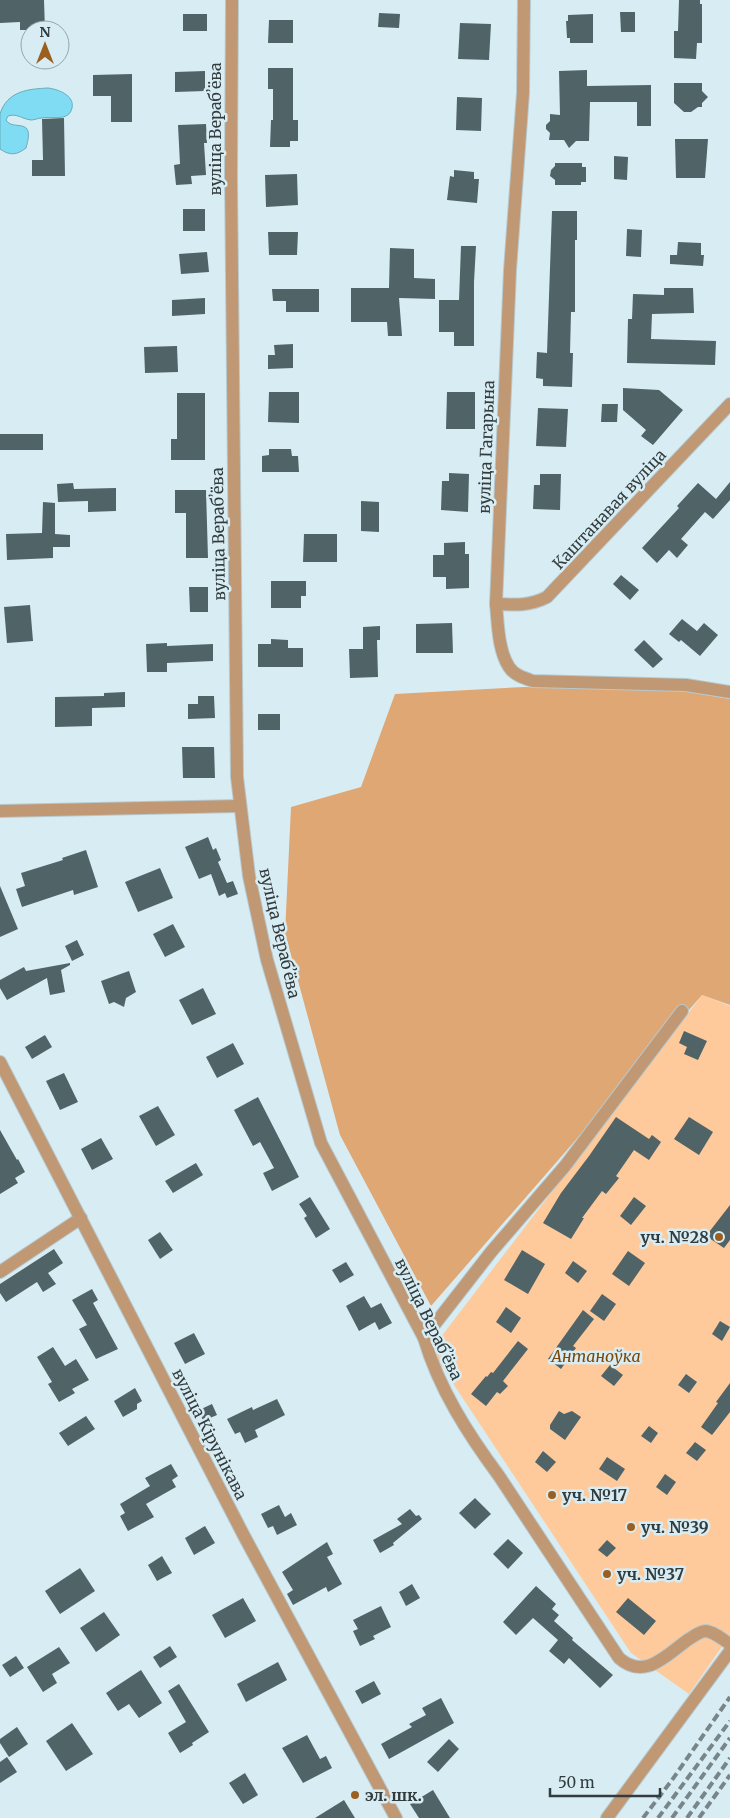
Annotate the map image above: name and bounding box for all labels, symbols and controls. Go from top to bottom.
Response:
north arrow [20,20,70,70]
text: N [39,23,51,41]
street label: вуліца Верабʼёва [205,62,225,196]
street label: вуліца Гагарына [474,379,498,514]
street label: Каштанавая вуліца [548,444,670,573]
street label: вуліца Верабʼёва [207,467,229,601]
street label: вуліца Верабʼёва [255,866,305,1001]
place label: уч. №28 [641,1227,709,1247]
marker: уч. №28 [713,1231,725,1243]
street label: вуліца Верабʼёва [391,1255,467,1384]
park label: Антаноўка [549,1346,641,1366]
street label: вуліца Кірунікава [168,1365,252,1503]
place label: уч. №17 [562,1485,628,1505]
marker: уч. №17 [546,1489,558,1501]
place label: уч. №39 [641,1517,709,1537]
marker: уч. №39 [625,1521,637,1533]
place label: уч. №37 [617,1564,684,1584]
marker: уч. №37 [601,1568,613,1580]
scale bar [550,1766,660,1798]
text: 50 m [558,1773,595,1792]
place label: эл. шк. [365,1785,422,1805]
marker: эл. шк. [349,1789,361,1801]

